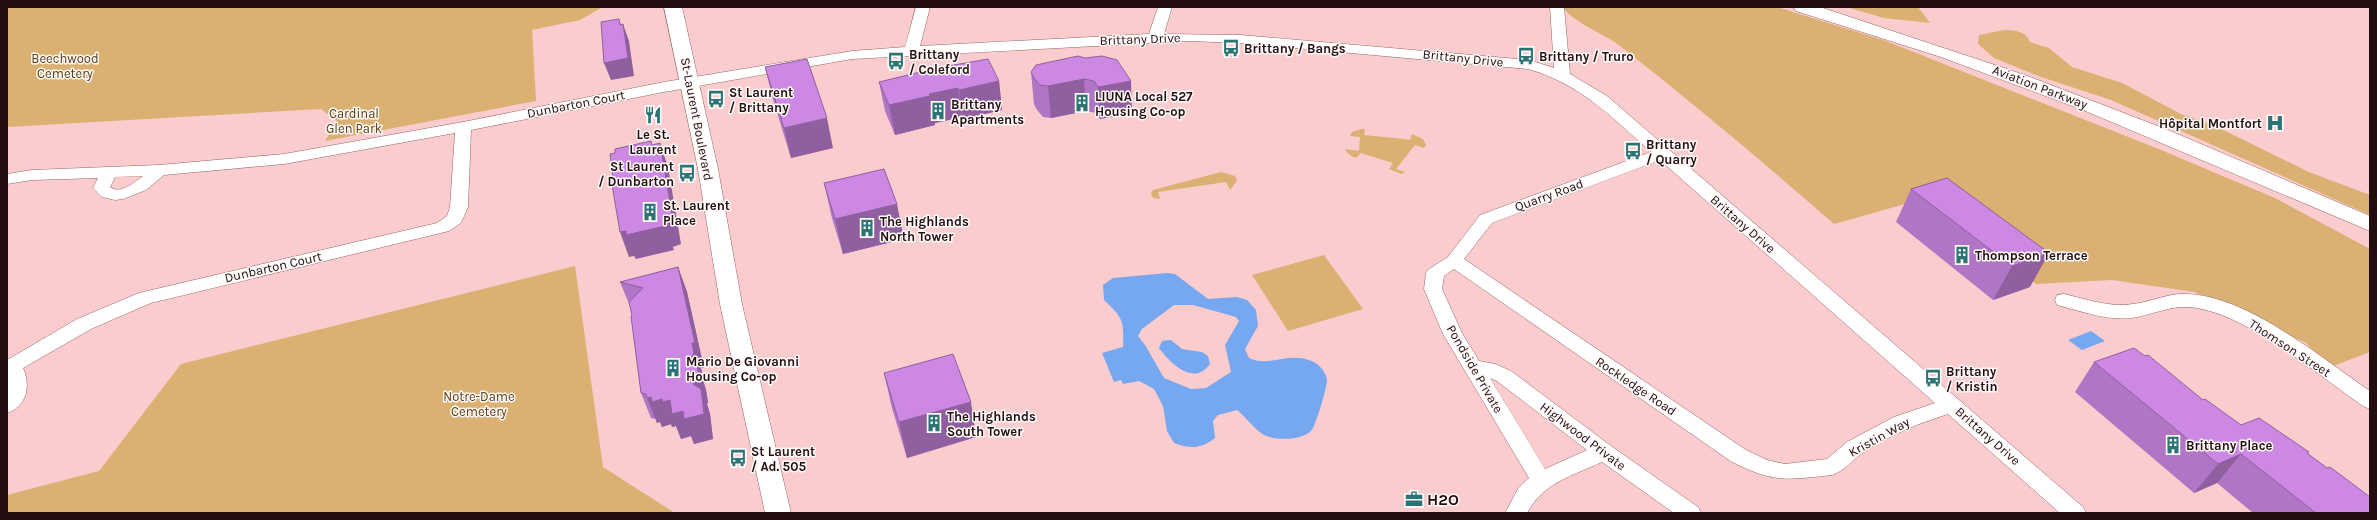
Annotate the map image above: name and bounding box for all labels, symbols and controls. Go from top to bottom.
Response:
street label: Brittany Drive [1099,30,1181,48]
bus stop icon: Brittany / Bangs [1221,38,1241,58]
place label: Brittany / Bangs [1244,41,1346,56]
street label: Brittany Drive [1422,46,1504,70]
bus stop icon: Brittany / Truro [1516,46,1536,66]
place label: Brittany / Coleford [909,47,970,77]
place label: Brittany / Truro [1539,49,1634,64]
park label: Beechwood Cemetery [31,51,99,81]
bus stop icon: Brittany / Coleford [886,51,906,71]
street label: St-Laurent Boulevard [678,56,716,182]
street label: Aviation Parkway [1990,62,2090,112]
place label: St Laurent / Brittany [729,85,793,115]
street label: Dunbarton Court [526,87,626,121]
bus stop icon: St Laurent / Brittany [706,89,726,109]
place label: LIUNA Local 527 Housing Co-op [1095,89,1193,119]
building icon: LIUNA Local 527 Housing Co-op [1072,93,1092,113]
place label: Brittany Apartments [951,97,1024,127]
building icon: Brittany Apartments [928,101,948,121]
restaurant icon: Le St. Laurent [643,105,663,125]
park label: Cardinal Glen Park [326,106,382,136]
hospital icon: Hôpital Montfort [2265,113,2285,133]
place label: Hôpital Montfort [2159,116,2262,131]
place label: Le St. Laurent [629,127,677,157]
place label: Brittany / Quarry [1646,137,1697,167]
bus stop icon: Brittany / Quarry [1623,141,1643,161]
place label: St Laurent / Dunbarton [598,159,674,189]
bus stop icon: St Laurent / Dunbarton [677,163,697,183]
street label: Quarry Road [1513,176,1585,214]
street label: Brittany Drive [1708,192,1779,256]
place label: St. Laurent Place [663,198,730,228]
building icon: St. Laurent Place [640,202,660,222]
place label: The Highlands North Tower [880,214,969,244]
building icon: The Highlands North Tower [857,218,877,238]
building icon: Thompson Terrace [1952,245,1972,265]
street label: Dunbarton Court [223,248,323,285]
place label: Thompson Terrace [1975,248,2088,263]
street label: Thomson Street [2246,316,2334,380]
street label: Pondside Private [1444,322,1506,416]
street label: Rockledge Road [1593,353,1679,419]
place label: Mario De Giovanni Housing Co-op [686,354,799,384]
building icon: Mario De Giovanni Housing Co-op [663,358,683,378]
place label: Brittany / Kristin [1946,364,1998,394]
bus stop icon: Brittany / Kristin [1923,368,1943,388]
park label: Notre-Dame Cemetery [443,389,515,419]
street label: Highwood Private [1537,399,1629,473]
street label: Brittany Drive [1953,404,2024,468]
place label: The Highlands South Tower [947,409,1036,439]
building icon: The Highlands South Tower [924,413,944,433]
street label: Kristin Way [1846,414,1912,460]
building icon: Brittany Place [2163,435,2183,455]
place label: Brittany Place [2186,438,2273,453]
place label: St Laurent / Ad. 505 [751,444,815,474]
bus stop icon: St Laurent / Ad. 505 [728,448,748,468]
office icon: H2O [1404,489,1424,509]
place label: H2O [1427,490,1459,509]

